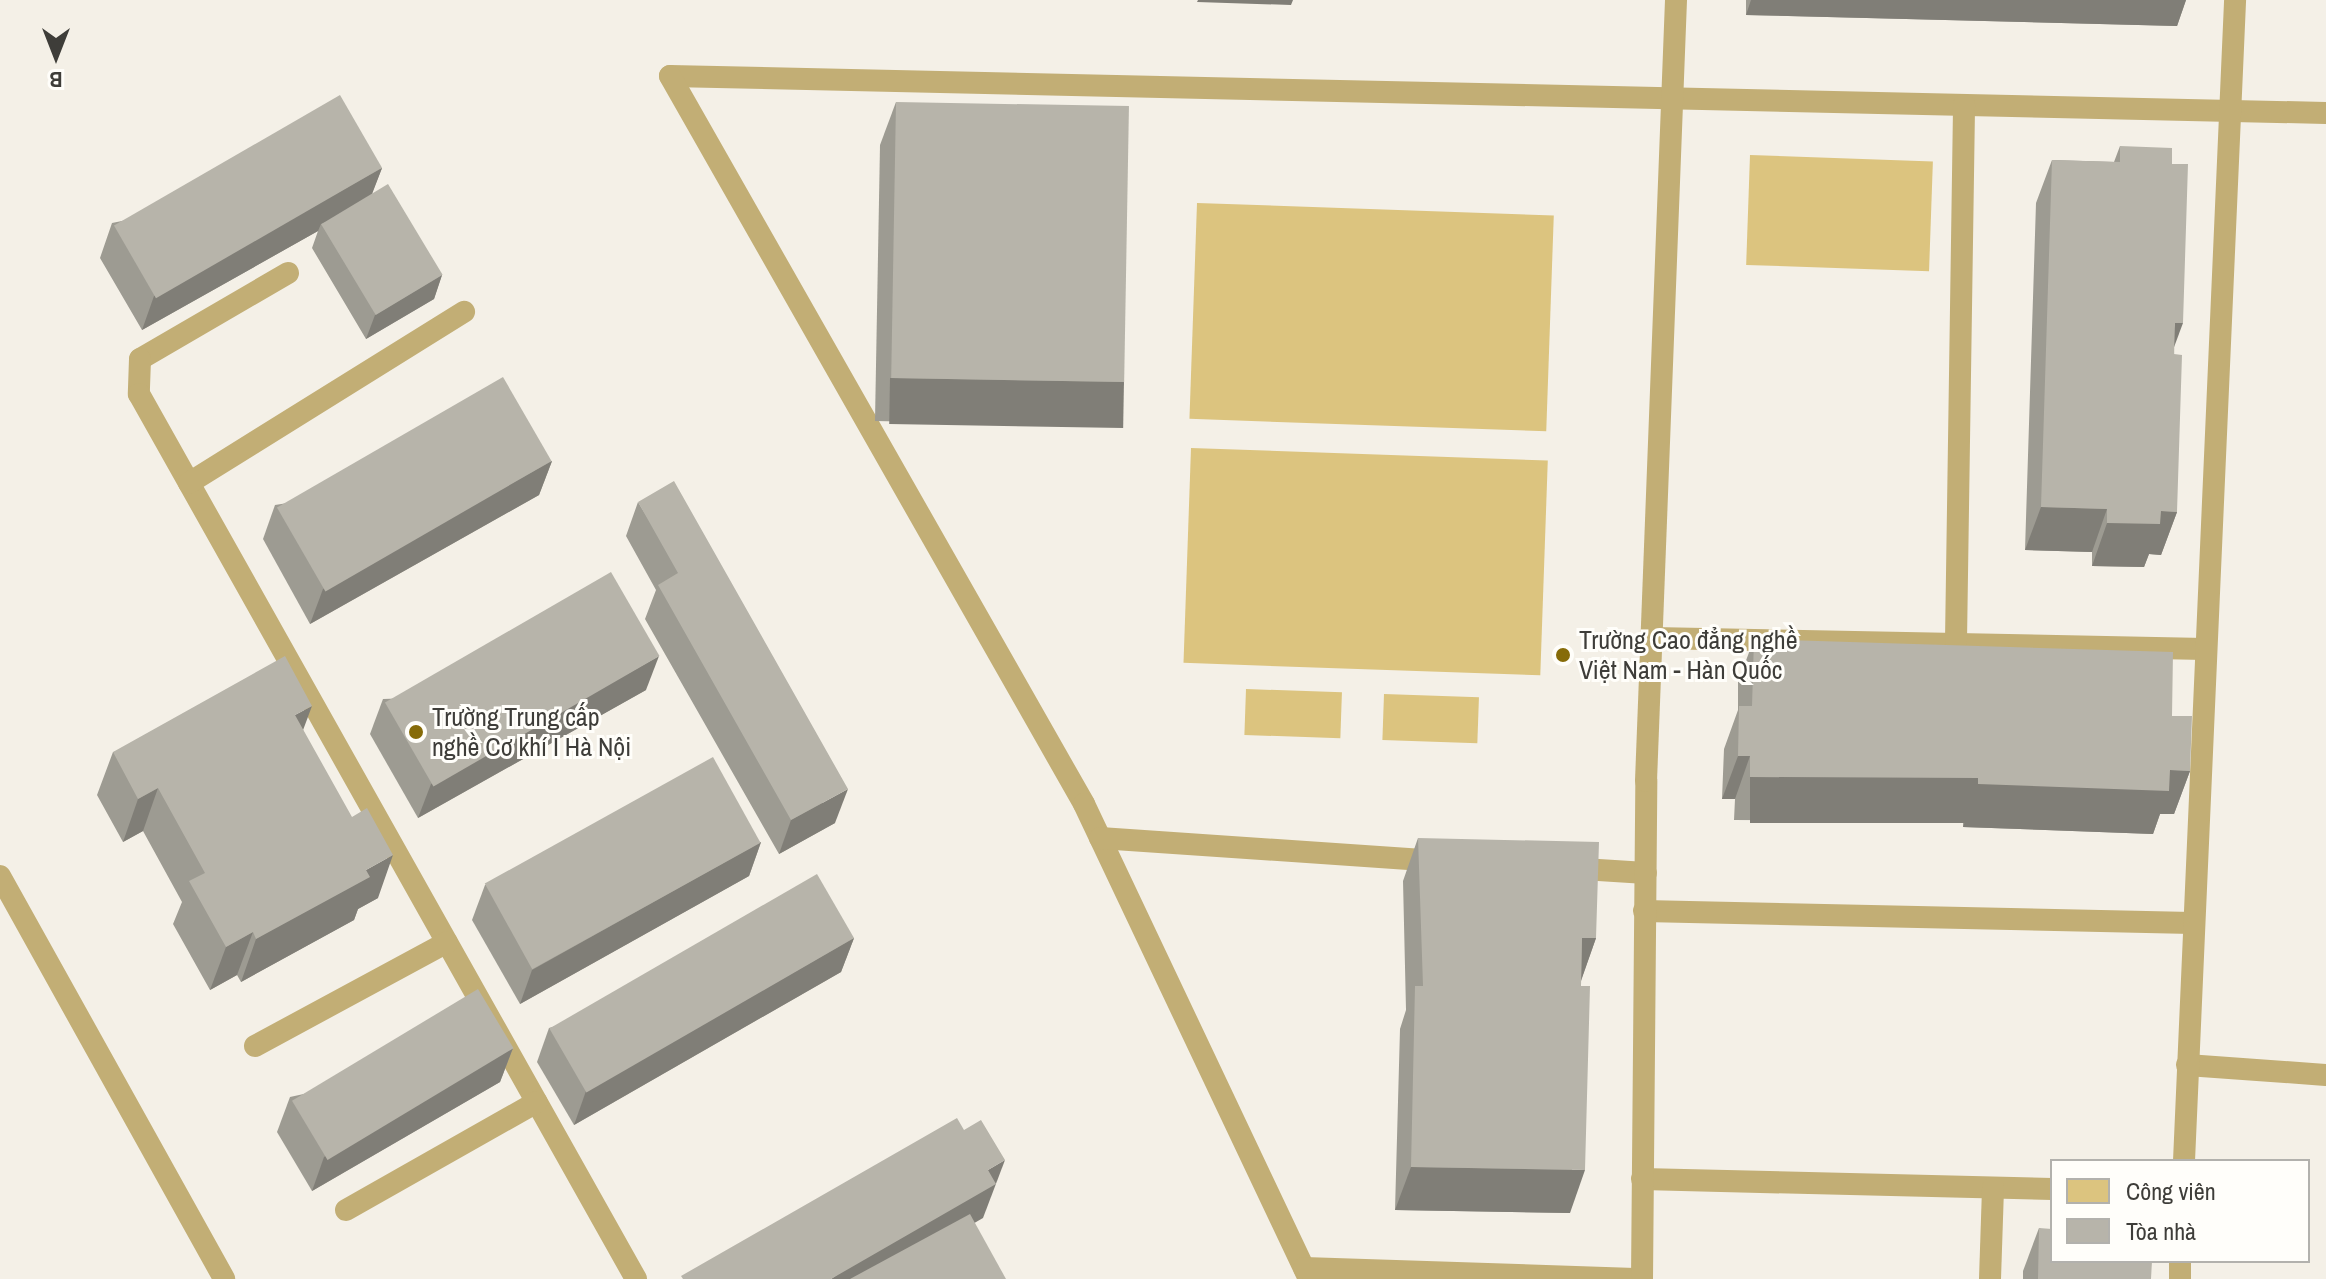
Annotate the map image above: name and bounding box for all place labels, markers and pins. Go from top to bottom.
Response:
place label: Trường Cao đẳng nghề Việt Nam - Hàn Quốc [1579,624,1798,686]
marker: Trường Cao đẳng nghề Việt Nam - Hàn Quốc [1554,646,1572,664]
place label: Trường Trung cấp nghề Cơ khí I Hà Nội [432,701,631,762]
marker: Trường Trung cấp nghề Cơ khí I Hà Nội [407,723,425,741]

